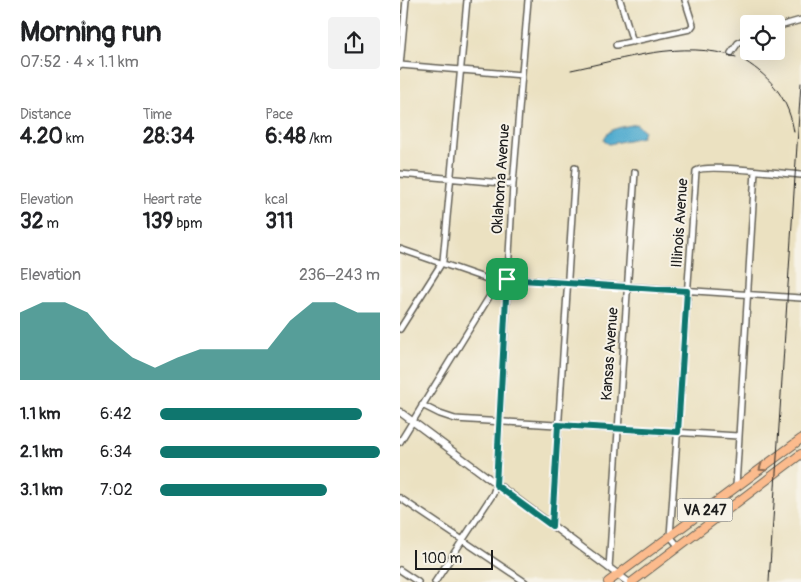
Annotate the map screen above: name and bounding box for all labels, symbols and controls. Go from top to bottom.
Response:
text: Morning run [20,15,162,50]
map controls [740,15,785,60]
button: locate [740,15,785,60]
button: share [328,17,380,69]
text: 07:52 · 4 × 1.1 km [20,52,139,72]
text: Distance [20,106,71,123]
text: Time [143,106,172,123]
text: Pace [265,106,293,123]
text: 4.20 [20,123,63,150]
text: 28:34 [143,123,194,150]
text: 6:48 [265,123,306,150]
street label: Oklahoma Avenue [488,123,514,235]
text: km [63,130,84,147]
text: /km [306,130,332,147]
street label: Illinois Avenue [667,177,693,268]
text: Elevation [20,191,73,208]
text: Heart rate [143,191,202,208]
text: kcal [265,191,288,208]
text: 32 [20,208,43,235]
text: 139 [143,208,173,235]
text: 311 [265,208,293,235]
text: m [43,215,59,232]
text: bpm [173,215,202,232]
pin [486,258,528,300]
text: Elevation [20,265,81,285]
text: 236–243 m [299,265,380,285]
icon: arrive [493,265,521,293]
street label: Kansas Avenue [597,306,623,401]
text: 1.1 km [20,404,60,424]
text: 6:42 [100,404,132,424]
text: 2.1 km [20,442,63,462]
text: 6:34 [100,442,132,462]
one-way arrow [758,462,768,471]
text: 3.1 km [20,480,63,500]
text: 7:02 [100,480,133,500]
road number: VA 247 [678,498,732,522]
scale bar [415,547,492,570]
text: 100 m [422,550,462,567]

